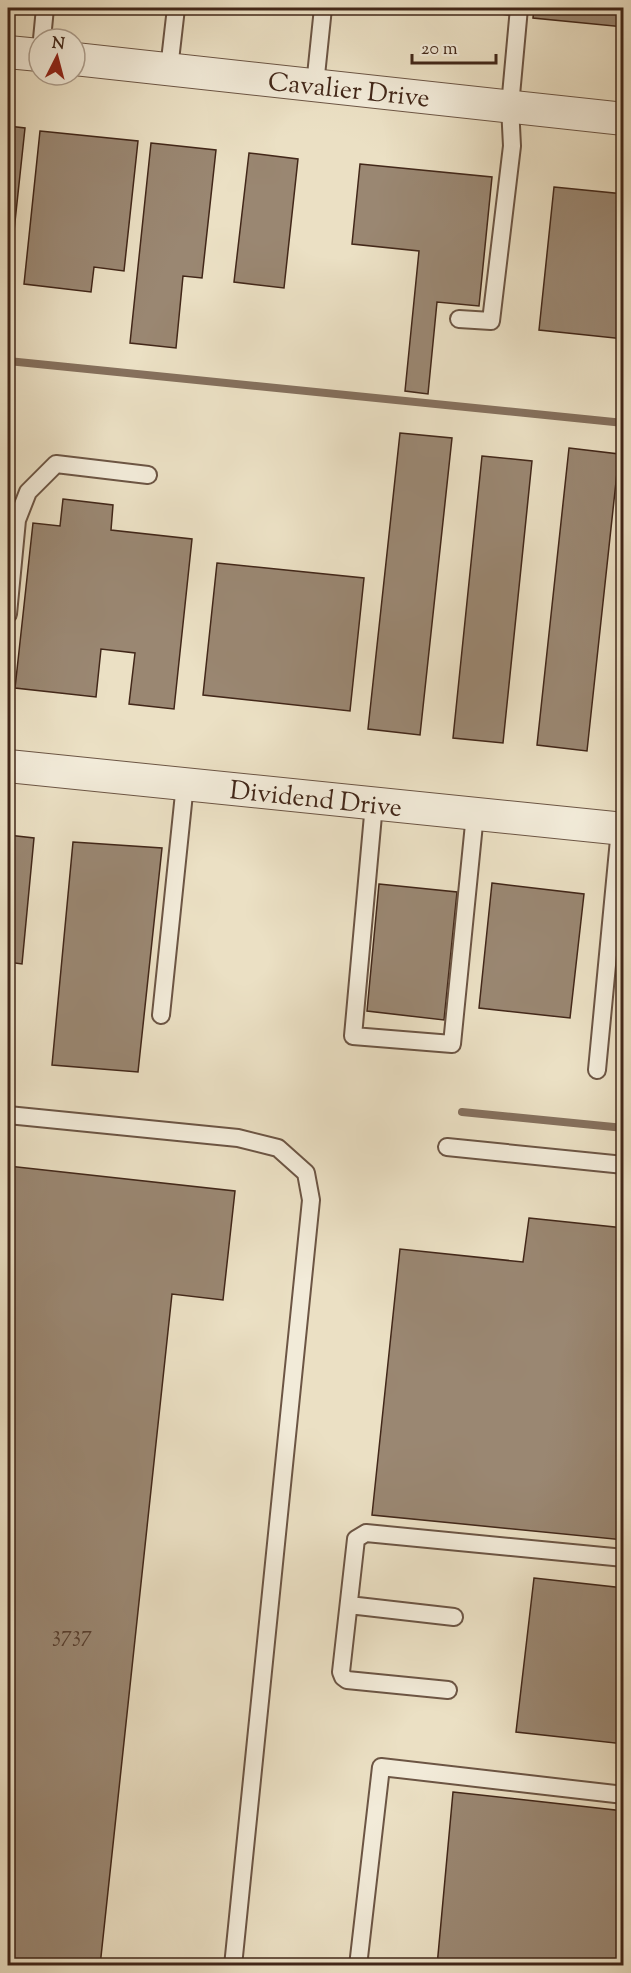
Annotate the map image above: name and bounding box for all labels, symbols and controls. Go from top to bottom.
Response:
north arrow [27,27,87,87]
scale bar [412,27,496,65]
text: N [51,32,66,57]
text: 20 m [421,37,458,63]
street label: Cavalier Drive [266,65,431,118]
street label: Dividend Drive [228,773,404,828]
house number: 3737 [52,1620,92,1652]

